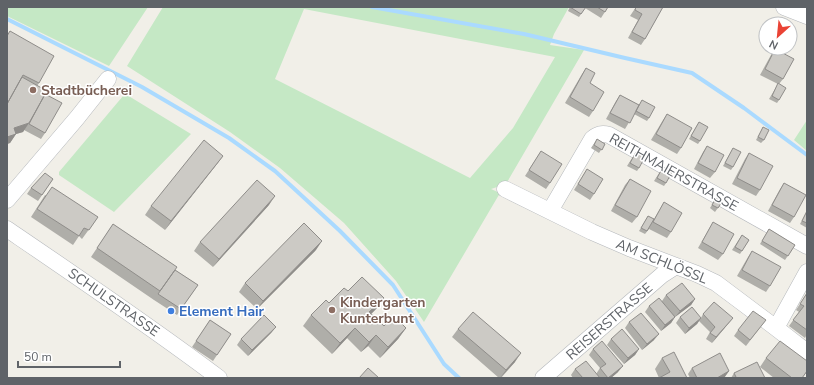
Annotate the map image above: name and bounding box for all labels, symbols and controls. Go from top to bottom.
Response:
north arrow [758,16,798,56]
text: N [767,36,781,53]
place label: Stadtbücherei [41,81,132,100]
marker: Stadtbücherei [28,85,38,95]
street label: REITHMAIERSTRASSE [606,129,742,216]
street label: AM SCHLÖSSL [613,234,711,289]
street label: SCHULSTRASSE [64,264,163,341]
street label: REISERSTRASSE [562,279,657,364]
place label: Kindergarten Kunterbunt [340,293,426,328]
place label: Element Hair [179,302,265,321]
marker: Kindergarten Kunterbunt [327,305,337,315]
marker: Element Hair [166,306,176,316]
scale bar [18,343,120,369]
text: 50 m [24,349,52,365]

